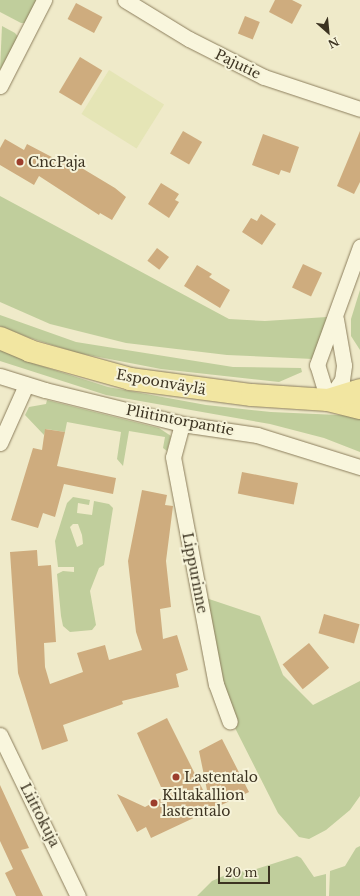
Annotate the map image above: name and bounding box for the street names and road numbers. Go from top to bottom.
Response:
street label: Pajutie [212,46,264,82]
street label: Espoonväylä [115,366,207,398]
street label: Pliitintorpantie [125,401,235,439]
street label: Lippurinne [179,531,211,615]
street label: Liittokuja [17,780,63,850]

